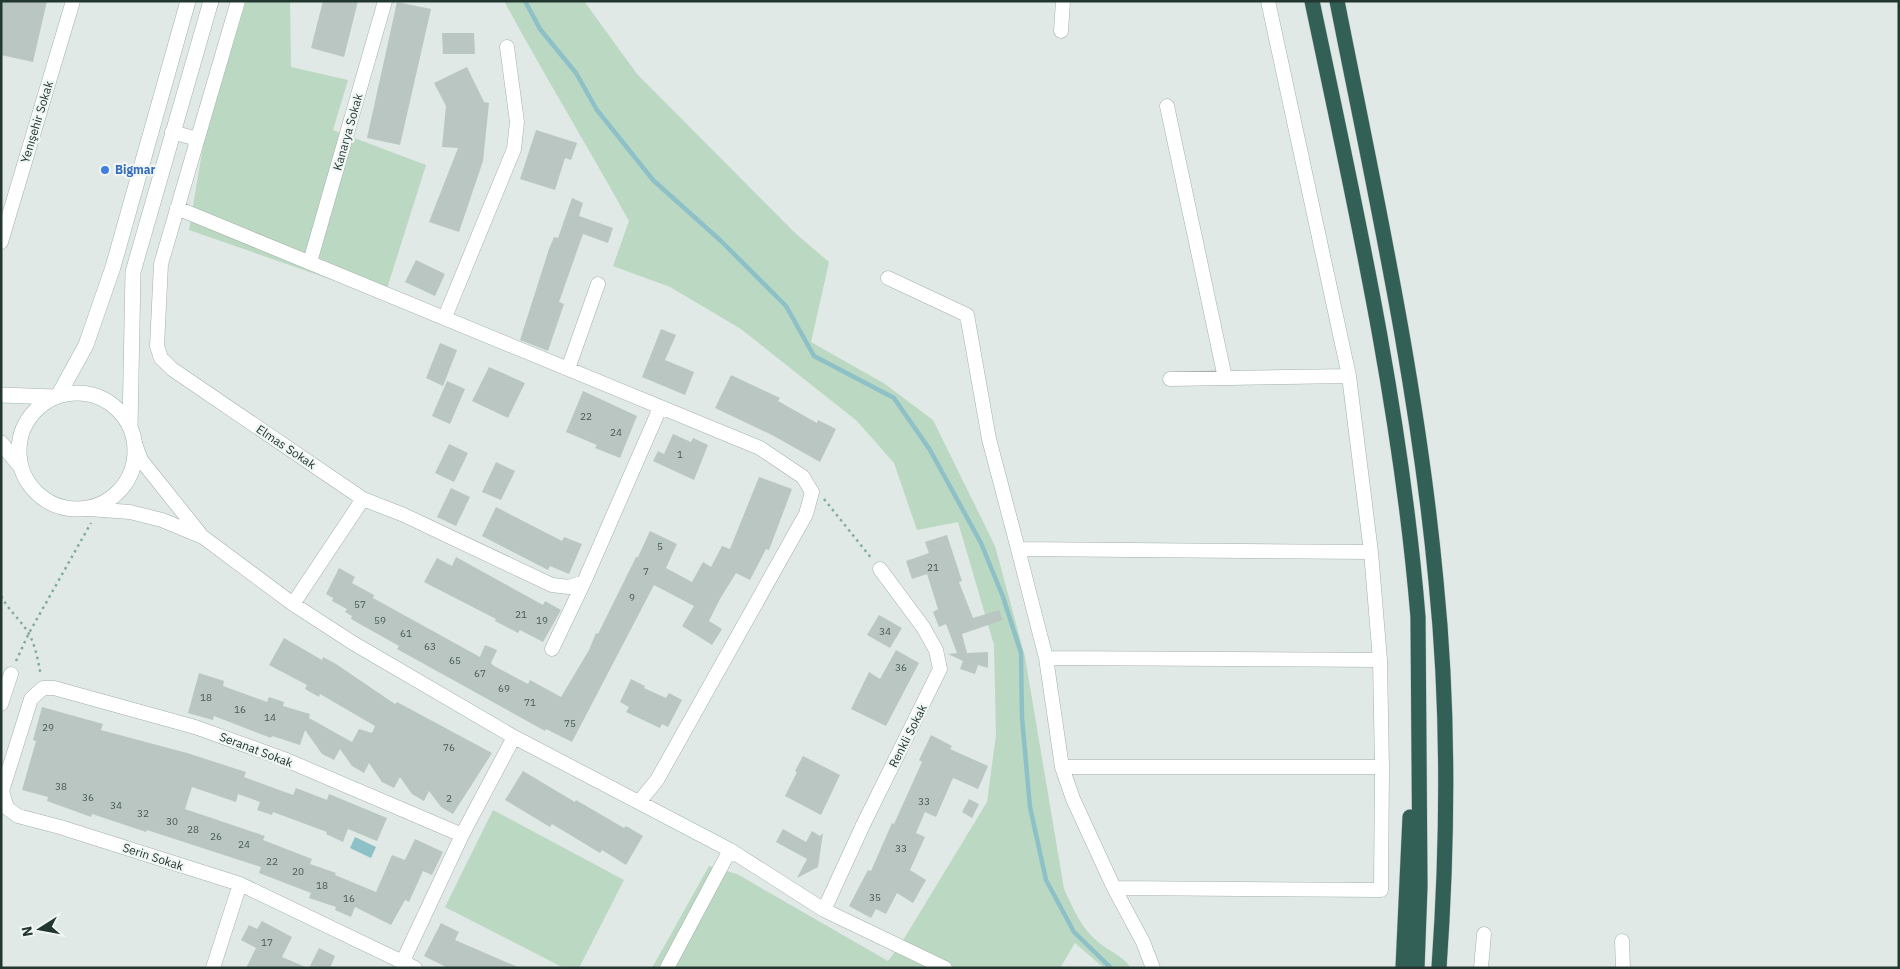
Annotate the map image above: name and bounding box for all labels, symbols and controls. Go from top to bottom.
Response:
street label: Yenışehir Sokak [17,78,56,165]
street label: Kanarya Sokak [329,91,366,172]
place label: Bigmar [115,162,156,177]
marker: Bigmar [99,164,111,176]
house number: 22 [580,410,592,423]
street label: Elmas Sokak [254,421,319,472]
house number: 24 [610,426,622,439]
house number: 1 [677,448,683,461]
house number: 5 [657,540,663,553]
house number: 21 [927,561,939,574]
house number: 7 [643,565,649,578]
house number: 9 [629,591,635,604]
house number: 57 [354,598,366,611]
house number: 21 [515,608,527,621]
house number: 59 [374,614,386,627]
house number: 19 [536,614,548,627]
house number: 34 [879,625,891,638]
house number: 61 [400,627,412,640]
house number: 63 [424,640,436,653]
house number: 65 [449,654,461,667]
house number: 36 [895,661,907,674]
house number: 67 [474,667,486,680]
house number: 69 [498,682,510,695]
house number: 18 [200,691,212,704]
house number: 71 [524,696,536,709]
street label: Renkli Sokak [885,701,930,770]
house number: 16 [234,703,246,716]
house number: 14 [264,711,276,724]
house number: 75 [564,717,576,730]
house number: 29 [42,721,54,734]
street label: Seranat Sokak [217,729,296,771]
house number: 76 [443,741,455,754]
house number: 38 [55,780,67,793]
house number: 36 [82,791,94,804]
house number: 2 [446,792,452,805]
house number: 33 [918,795,930,808]
house number: 34 [110,799,122,812]
house number: 32 [137,807,149,820]
house number: 30 [166,815,178,828]
house number: 28 [187,823,199,836]
house number: 26 [210,830,222,843]
house number: 24 [238,838,250,851]
street label: Serin Sokak [121,840,186,874]
house number: 33 [895,842,907,855]
house number: 22 [266,855,278,868]
house number: 20 [292,865,304,878]
house number: 18 [316,879,328,892]
house number: 35 [869,891,881,904]
house number: 16 [343,892,355,905]
north arrow [15,904,65,954]
text: N [17,925,37,938]
house number: 17 [261,936,273,949]

